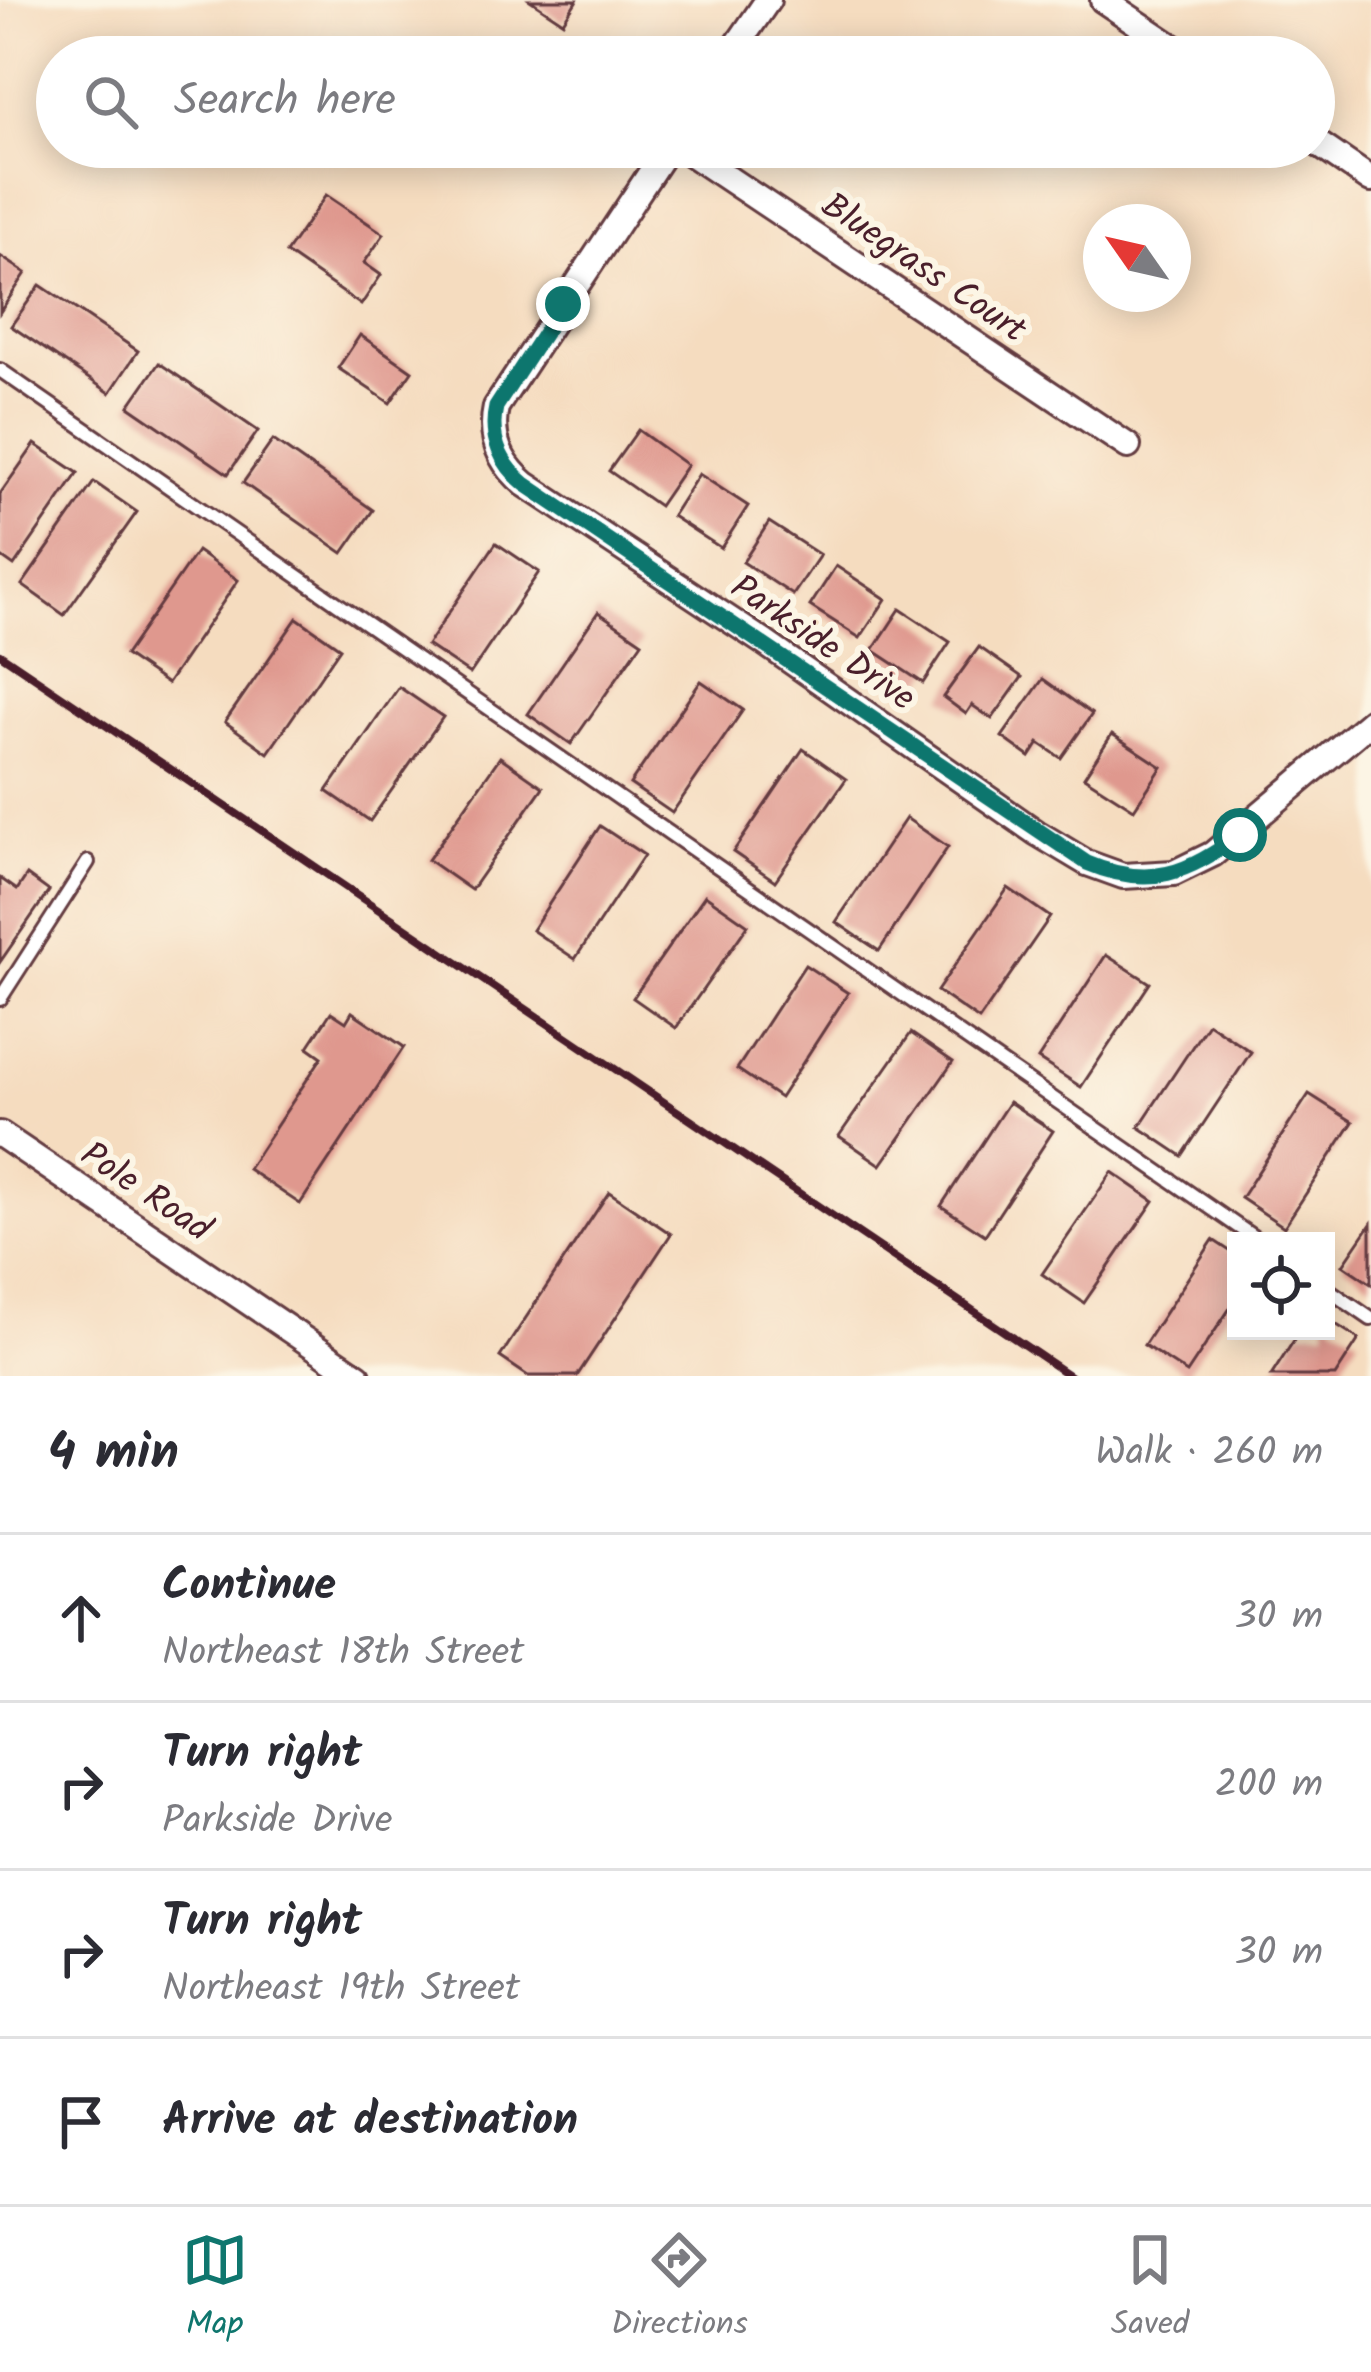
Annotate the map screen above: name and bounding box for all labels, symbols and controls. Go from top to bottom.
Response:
search box [36,36,1335,168]
text: Search here [174,66,396,138]
icon: search [78,69,144,135]
street label: Bluegrass Court [809,179,1038,359]
north arrow [1083,204,1191,312]
route end [536,277,590,331]
street label: Parkside Drive [718,561,926,727]
route start [1213,808,1267,862]
street label: Pole Road [68,1128,223,1258]
map controls [1227,1232,1335,1340]
button: locate [1227,1232,1335,1340]
text: 4 min [48,1414,179,1495]
text: Walk · 260 m [1095,1423,1323,1485]
text: Continue [162,1551,336,1623]
icon: ahead [48,1585,114,1651]
text: 30 m [1235,1587,1323,1649]
text: Northeast 18th Street [162,1623,524,1685]
text: Turn right [162,1719,362,1791]
icon: right [48,1753,114,1819]
text: 200 m [1215,1755,1323,1817]
text: Parkside Drive [162,1791,393,1853]
text: Turn right [162,1887,362,1959]
icon: right [48,1921,114,1987]
text: 30 m [1235,1923,1323,1985]
text: Northeast 19th Street [162,1959,520,2021]
text: Arrive at destination [162,2086,578,2158]
icon: arrive [48,2089,114,2155]
tab: Map [182,2227,248,2352]
tab: Directions [611,2227,748,2352]
tab: Saved [1111,2227,1189,2352]

